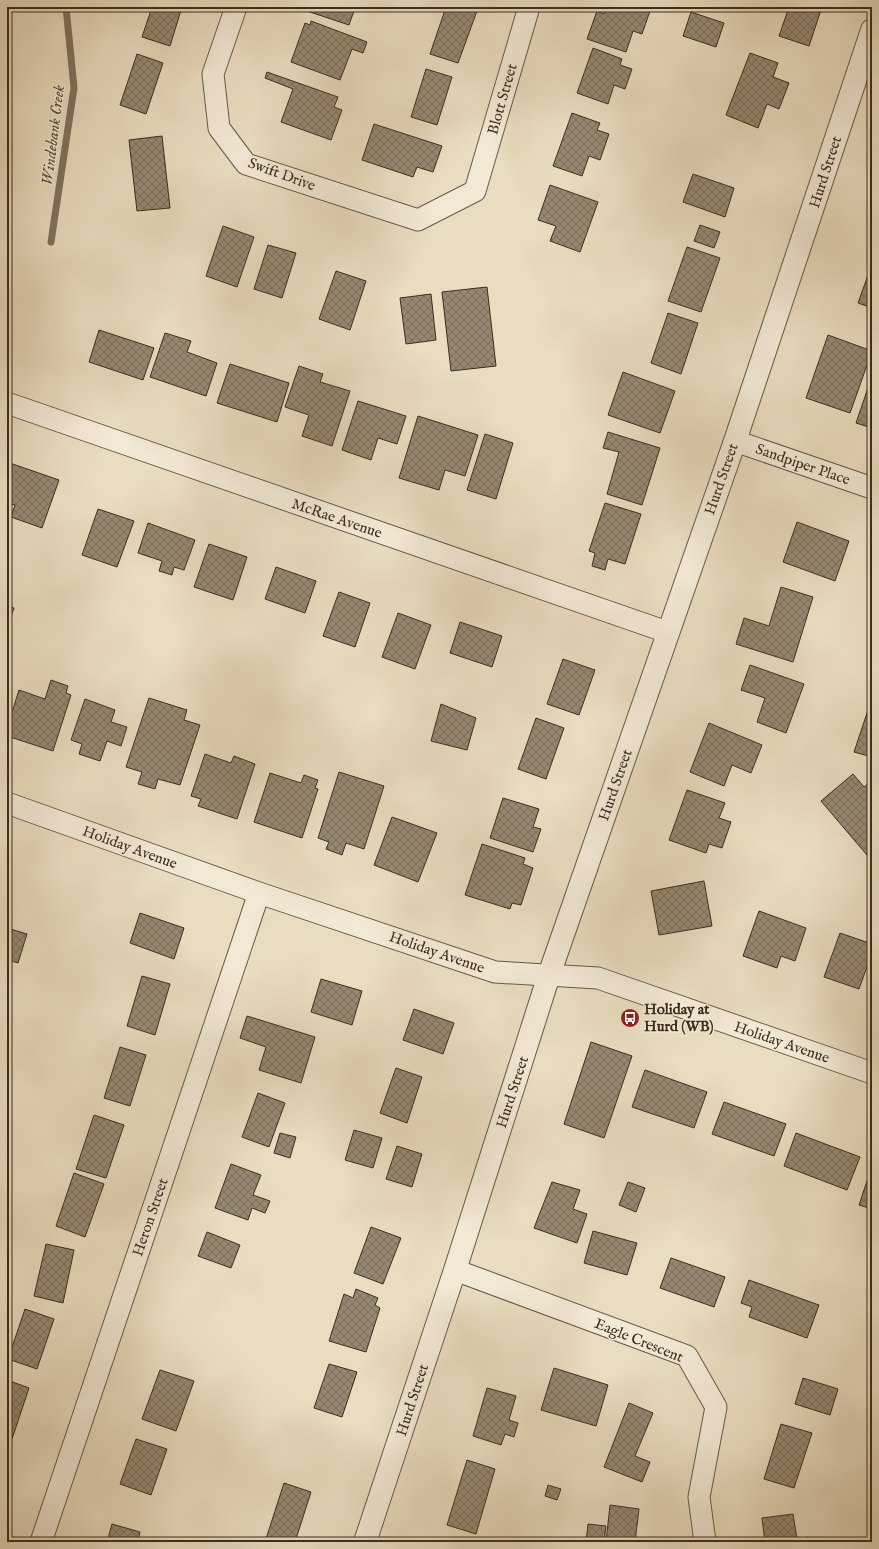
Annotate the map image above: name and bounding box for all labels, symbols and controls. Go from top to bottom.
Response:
street label: Blott Street [483,61,522,137]
water label: Windebank Creek [38,83,70,187]
street label: Hurd Street [805,134,846,211]
street label: Swift Drive [246,154,318,195]
street label: Sandpiper Place [753,439,853,490]
street label: Hurd Street [700,441,743,517]
street label: McRae Avenue [289,494,385,543]
street label: Hurd Street [594,747,637,823]
street label: Holiday Avenue [80,822,180,873]
street label: Holiday Avenue [387,927,487,978]
place label: Holiday at Hurd (WB) [644,1000,714,1036]
bus stop icon: Holiday at Hurd (WB) [619,1007,641,1029]
street label: Holiday Avenue [732,1017,832,1068]
street label: Hurd Street [492,1054,533,1131]
street label: Heron Street [128,1175,173,1259]
street label: Eagle Crescent [592,1314,686,1367]
street label: Hurd Street [392,1362,433,1439]

